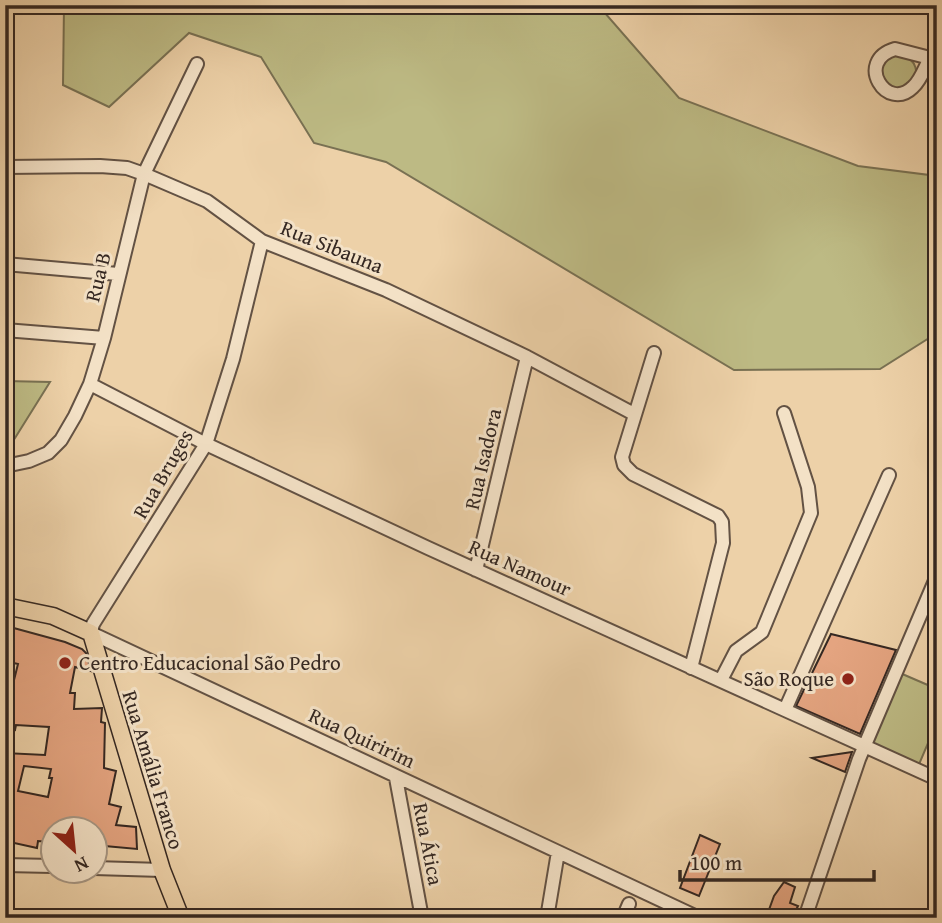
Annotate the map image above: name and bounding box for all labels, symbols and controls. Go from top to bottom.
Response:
street label: Rua Sibauna [276,212,388,281]
street label: Rua B [76,249,119,305]
street label: Rua Isadora [456,405,509,513]
street label: Rua Bruges [125,423,201,524]
street label: Rua Namour [464,531,577,604]
place label: Centro Educacional São Pedro [79,647,341,678]
marker: Centro Educacional São Pedro [57,655,73,671]
place label: São Roque [743,663,834,694]
marker: São Roque [840,671,856,687]
street label: Rua Amália Franco [115,687,192,853]
street label: Rua Quiririm [304,699,421,776]
street label: Rua Ática [405,800,452,888]
north arrow [38,814,108,884]
scale bar [680,839,874,883]
text: 100 m [690,847,742,878]
text: N [69,850,94,881]

